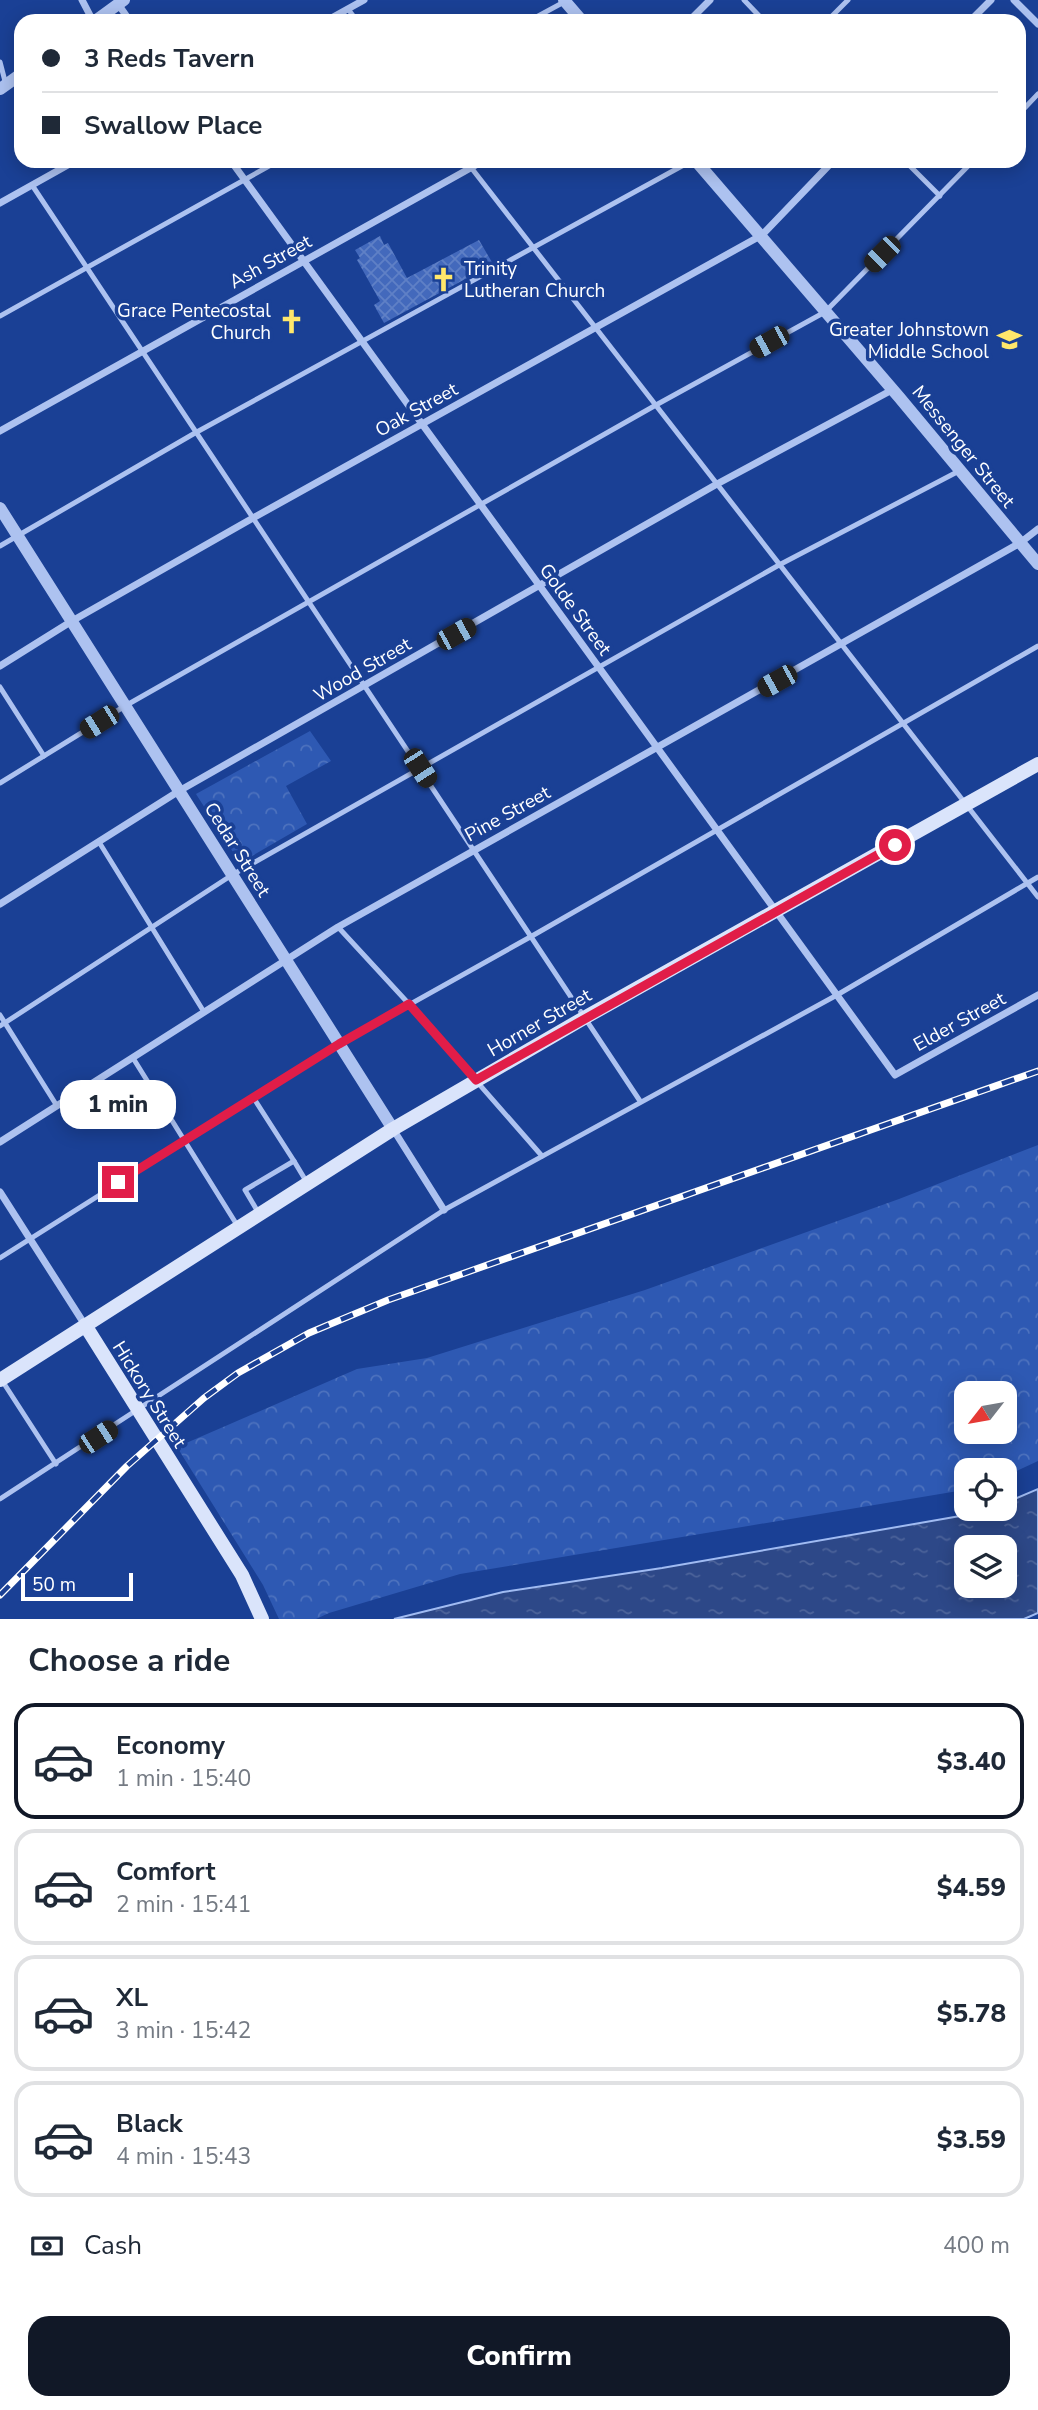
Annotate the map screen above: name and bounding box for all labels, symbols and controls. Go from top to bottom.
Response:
text: 3 Reds Tavern [84,41,255,76]
text: Swallow Place [84,108,262,143]
street label: Ash Street [225,228,317,295]
car [860,232,905,276]
place label: Trinity Lutheran Church [464,256,605,304]
church icon: Trinity Lutheran Church [430,265,458,293]
place label: Grace Pentecostal Church [117,298,271,346]
church icon: Grace Pentecostal Church [277,307,305,335]
place label: Greater Johnstown Middle School [829,317,989,365]
car [746,323,793,361]
school or university icon: Greater Johnstown Middle School [995,326,1023,354]
street label: Oak Street [370,376,463,443]
street label: Messenger Street [906,380,1021,513]
street label: Golde Street [533,558,618,661]
car [433,615,480,653]
street label: Wood Street [309,631,416,708]
car [754,662,801,700]
car [76,702,123,742]
car [400,745,441,791]
street label: Pine Street [460,780,555,848]
street label: Cedar Street [198,797,277,902]
route start [879,829,911,861]
street label: Horner Street [483,982,597,1063]
street label: Elder Street [909,986,1010,1058]
callout: 1 min [60,1080,176,1130]
text: 1 min [88,1089,148,1120]
route end [102,1166,134,1198]
street label: Hickory Street [106,1336,193,1453]
north arrow [954,1381,1017,1444]
map controls [954,1381,1017,1598]
car [75,1417,122,1457]
button: locate [954,1458,1017,1521]
button: layers [954,1535,1017,1598]
scale bar [21,1570,133,1602]
text: 50 m [32,1572,76,1598]
text: Choose a ride [28,1639,230,1682]
text: Economy [116,1728,225,1763]
icon: car [32,1730,95,1793]
text: $3.40 [937,1744,1006,1779]
text: 1 min · 15:40 [116,1763,251,1794]
text: Comfort [116,1854,216,1889]
icon: car [32,1856,95,1919]
text: $4.59 [937,1870,1006,1905]
text: 2 min · 15:41 [116,1889,251,1920]
text: XL [116,1980,148,2015]
icon: car [32,1982,95,2045]
text: $5.78 [937,1996,1006,2031]
text: 3 min · 15:42 [116,2015,251,2046]
text: Black [116,2106,183,2141]
icon: car [32,2108,95,2171]
text: $3.59 [937,2122,1006,2157]
text: 4 min · 15:43 [116,2141,251,2172]
icon: cash [28,2227,66,2265]
text: Cash [84,2228,142,2263]
text: 400 m [943,2230,1010,2261]
button: Confirm [28,2316,1010,2396]

